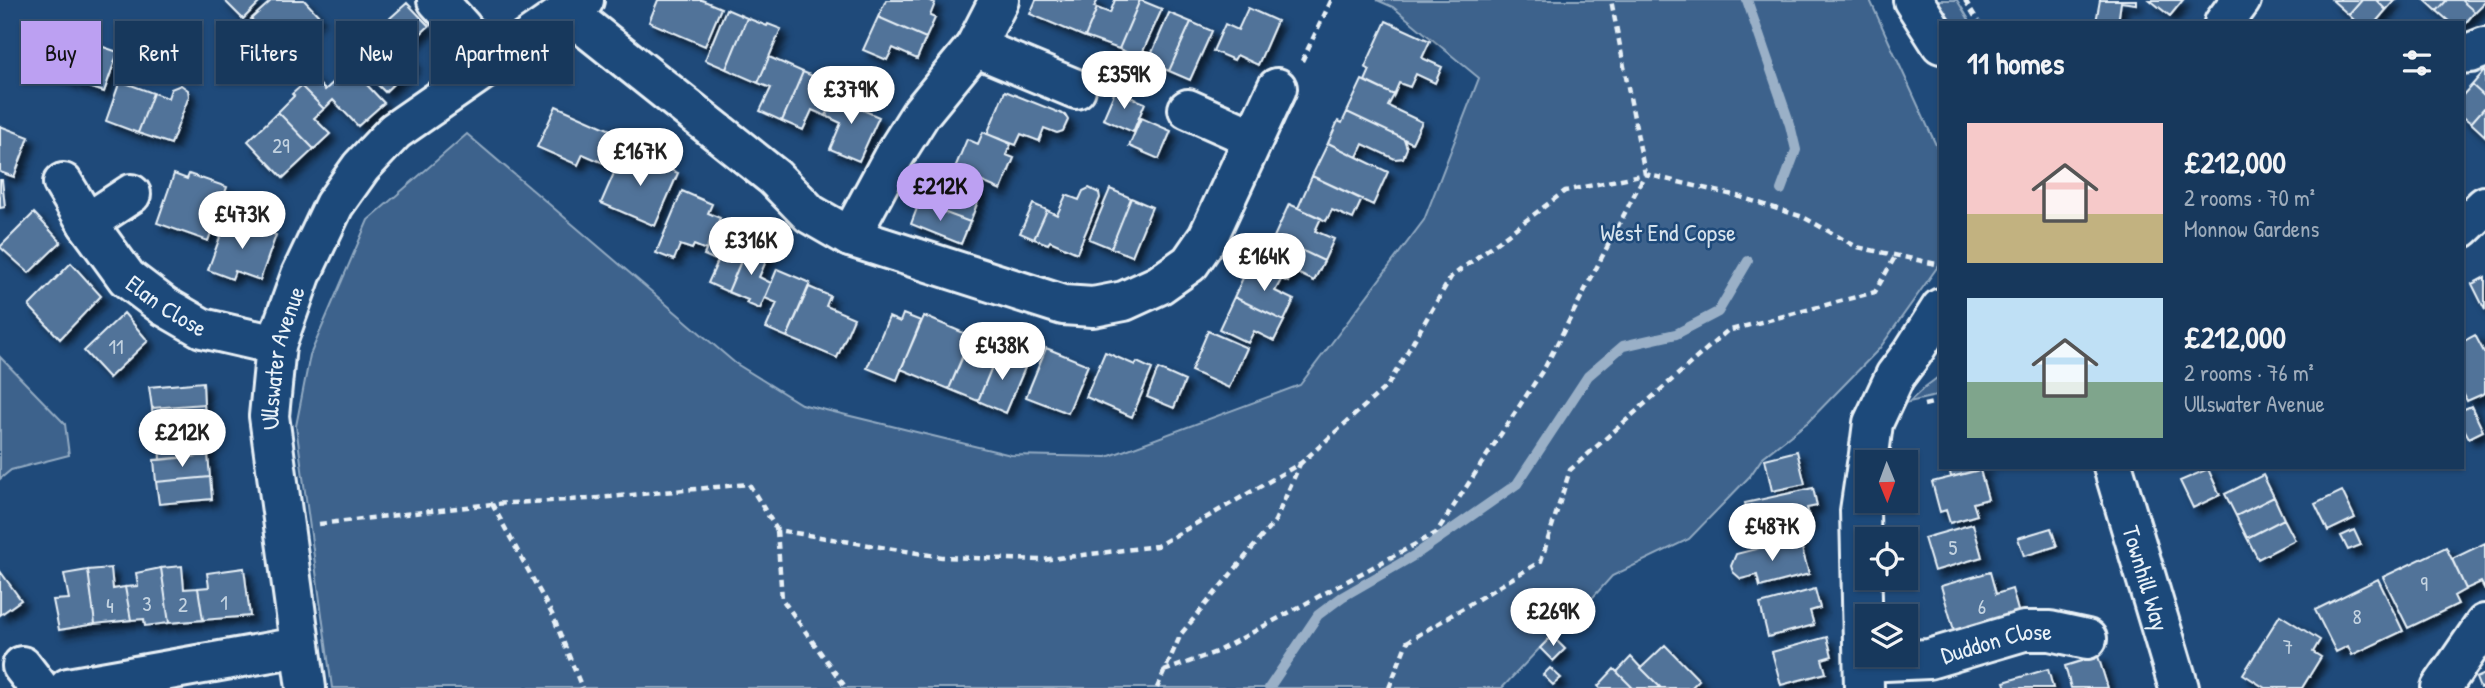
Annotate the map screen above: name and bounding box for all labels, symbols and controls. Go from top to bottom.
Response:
chip: Buy [21,21,101,84]
chip: Rent [115,21,202,84]
chip: Filters [216,21,322,84]
chip: New [336,21,417,84]
chip: Apartment [431,21,573,84]
text: 11 homes [1967,43,2064,83]
icon: filters [2398,44,2436,82]
pin: £359K [1075,52,1173,111]
text: £359K [1097,58,1151,89]
pin: £379K [802,66,900,126]
text: £379K [824,73,878,104]
pin: £167K [591,128,689,188]
house number: 29 [272,131,290,160]
text: £167K [613,135,667,166]
text: £212,000 [2184,142,2286,182]
icon: home [2023,151,2107,235]
pin: £212K [891,164,989,223]
text: £212K [913,170,967,201]
text: 2 rooms · 70 m² [2184,182,2315,213]
pin: £473K [193,191,291,251]
text: £473K [215,198,270,229]
text: Monnow Gardens [2184,213,2319,244]
park label: West End Copse [1600,216,1736,248]
pin: £316K [702,218,800,277]
text: £316K [725,224,777,255]
pin: £164K [1215,233,1313,293]
text: £164K [1239,240,1289,271]
street label: Elan Close [120,267,213,344]
street label: Ullswater Avenue [253,281,312,432]
text: £212,000 [2184,317,2286,357]
pin: £438K [953,322,1051,382]
icon: home [2023,326,2107,410]
text: £438K [975,329,1029,360]
house number: 11 [108,332,124,361]
text: 2 rooms · 76 m² [2184,357,2314,388]
text: Ullswater Avenue [2184,388,2325,419]
pin: £212K [133,410,231,469]
text: £212K [155,416,209,447]
north arrow [1855,450,1918,513]
map controls [1855,450,1918,667]
pin: £487K [1723,504,1821,563]
text: £487K [1745,510,1799,541]
street label: Townhill Way [2115,522,2177,635]
button: locate [1855,527,1918,590]
house number: 5 [1949,533,1958,562]
house number: 9 [2420,569,2428,598]
house number: 1 [220,588,228,617]
pin: £269K [1504,588,1602,648]
house number: 3 [142,589,152,618]
house number: 2 [178,590,188,619]
house number: 4 [106,591,114,620]
house number: 6 [1978,592,1986,621]
text: £269K [1526,595,1580,626]
house number: 8 [2352,602,2362,631]
button: layers [1855,604,1918,667]
street label: Duddon Close [1937,615,2052,671]
house number: 7 [2283,632,2293,661]

